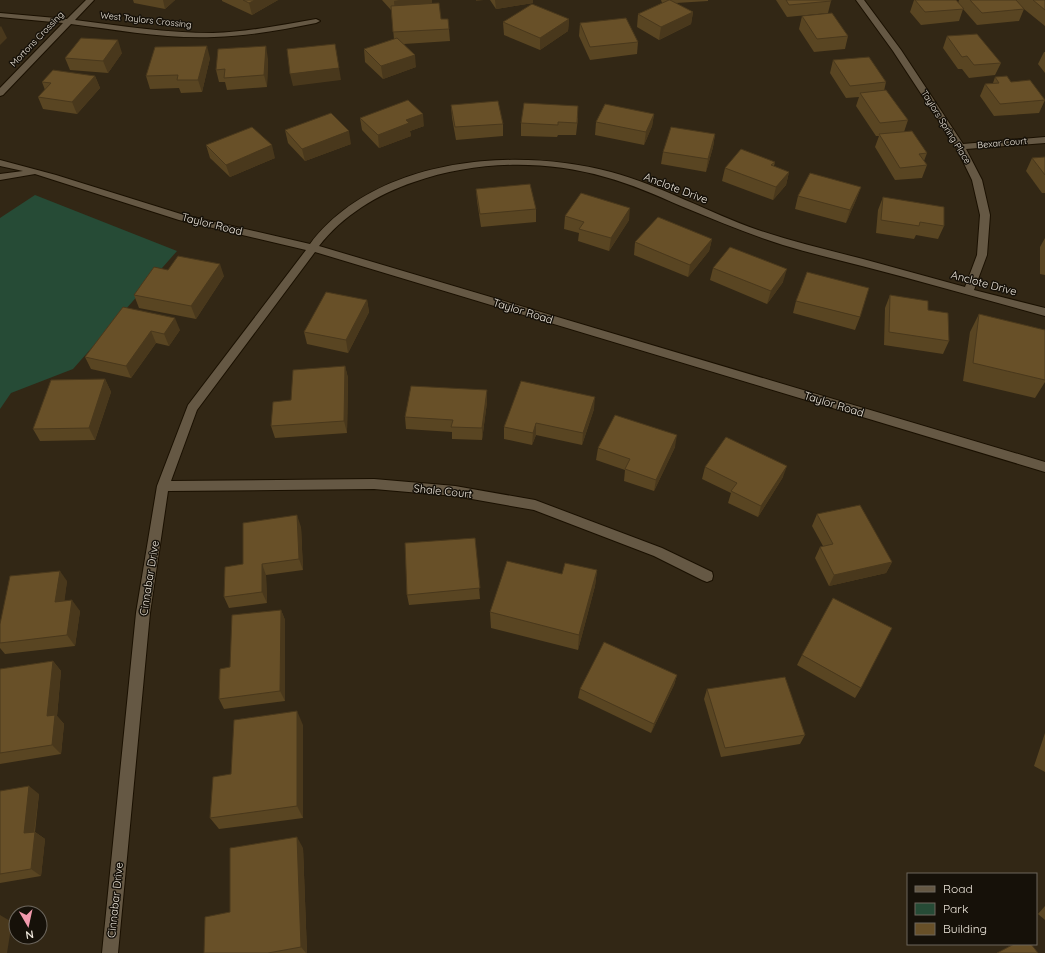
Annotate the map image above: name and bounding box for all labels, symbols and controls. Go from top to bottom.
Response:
street label: Mortons Crossing [8,9,66,69]
street label: West Taylors Crossing [100,9,192,30]
street label: Taylors Spring Place [919,88,973,165]
street label: Bexar Court [977,135,1027,150]
street label: Anclote Drive [642,169,710,207]
street label: Taylor Road [180,210,244,238]
street label: Anclote Drive [950,267,1018,299]
street label: Taylor Road [491,295,555,327]
street label: Taylor Road [802,388,866,420]
street label: Shale Court [413,481,473,501]
street label: Cinnabar Drive [136,539,162,617]
street label: Cinnabar Drive [104,861,126,939]
legend [907,873,1037,945]
text: Road [943,881,973,896]
text: Park [943,901,968,916]
north arrow [8,905,48,945]
text: Building [943,921,987,936]
text: N [24,927,35,942]

